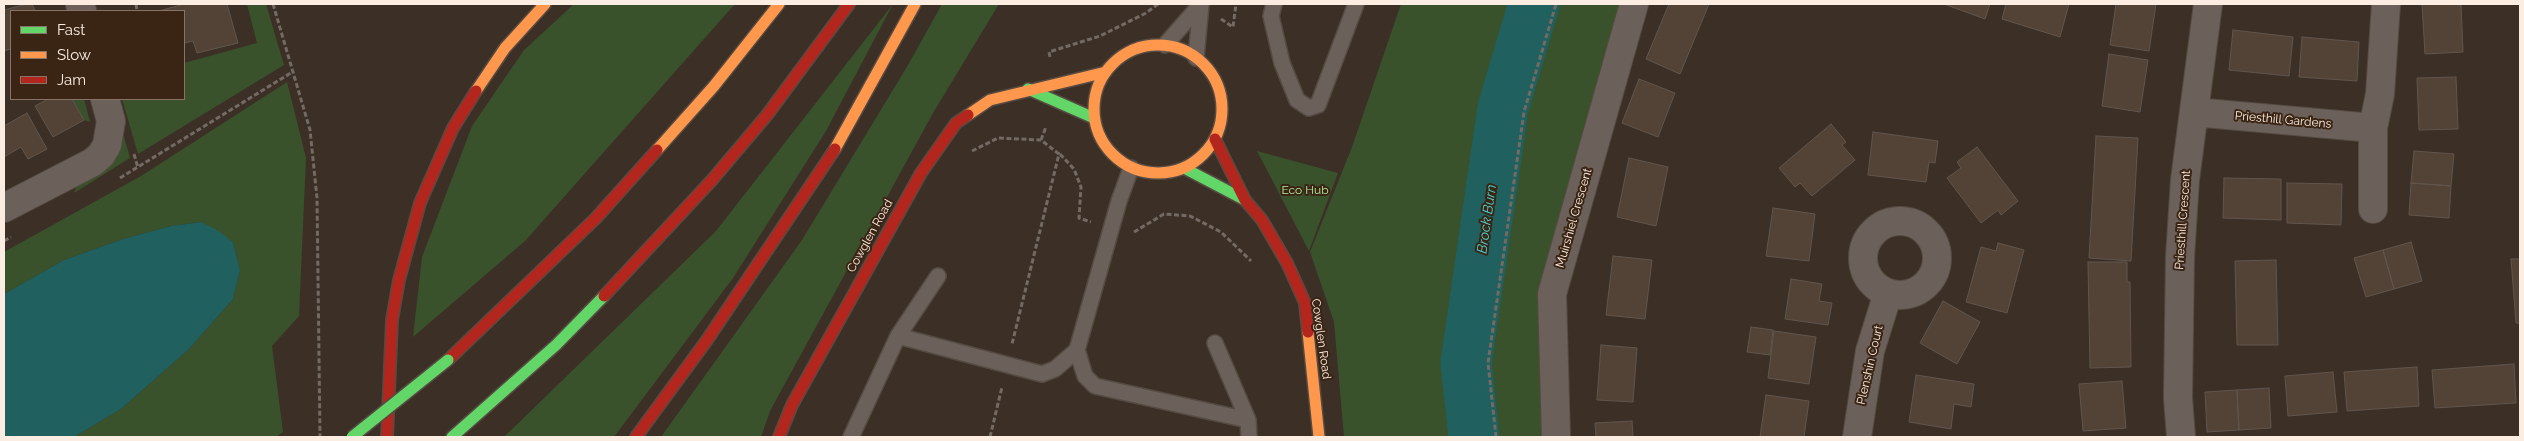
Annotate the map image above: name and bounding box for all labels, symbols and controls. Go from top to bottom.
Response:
legend [10,10,185,100]
text: Fast [57,21,85,39]
text: Slow [57,46,91,64]
text: Jam [57,71,86,89]
street label: Priesthill Gardens [2234,109,2332,131]
street label: Muirshiel Crescent [1553,167,1595,269]
street label: Priesthill Crescent [2172,170,2194,270]
park label: Eco Hub [1281,183,1329,197]
water label: Brock Burn [1474,183,1500,255]
street label: Cowglen Road [844,197,896,275]
street label: Cowglen Road [1308,298,1334,380]
street label: Plenshin Court [1854,324,1886,406]

